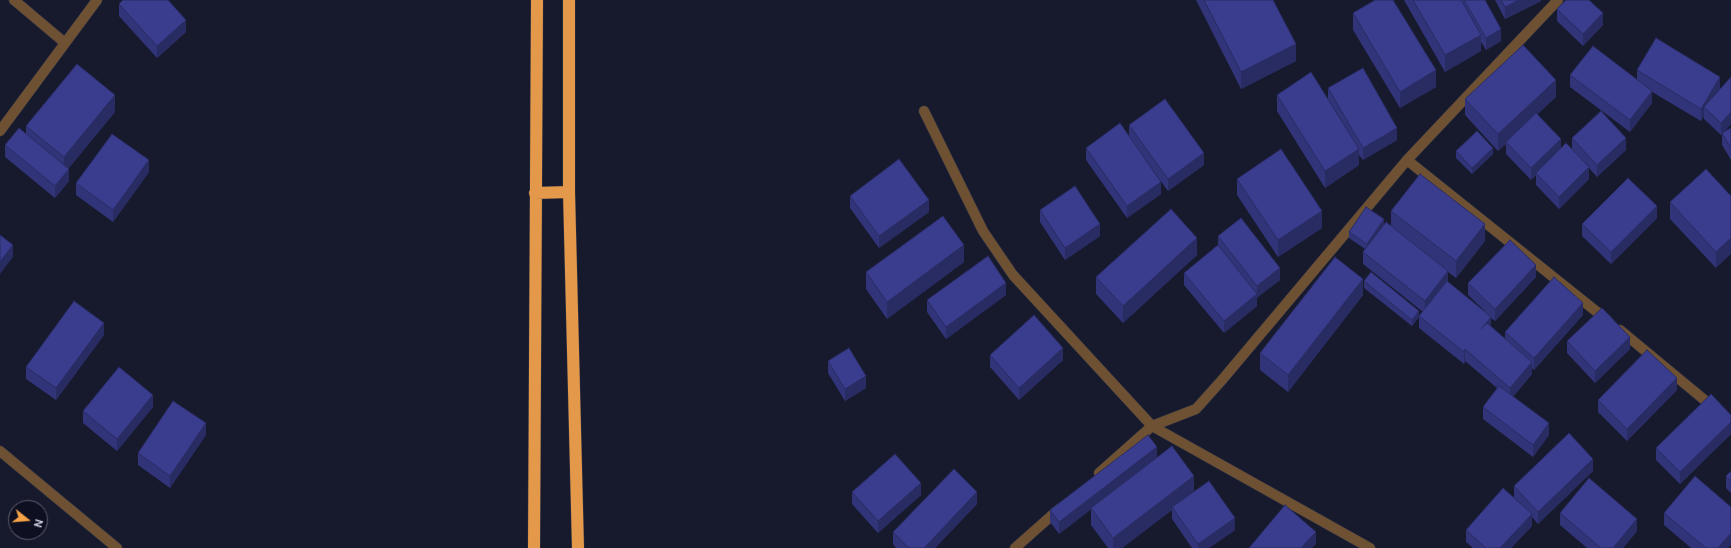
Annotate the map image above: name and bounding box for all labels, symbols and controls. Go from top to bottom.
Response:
north arrow [8,500,48,540]
text: N [32,518,45,529]

